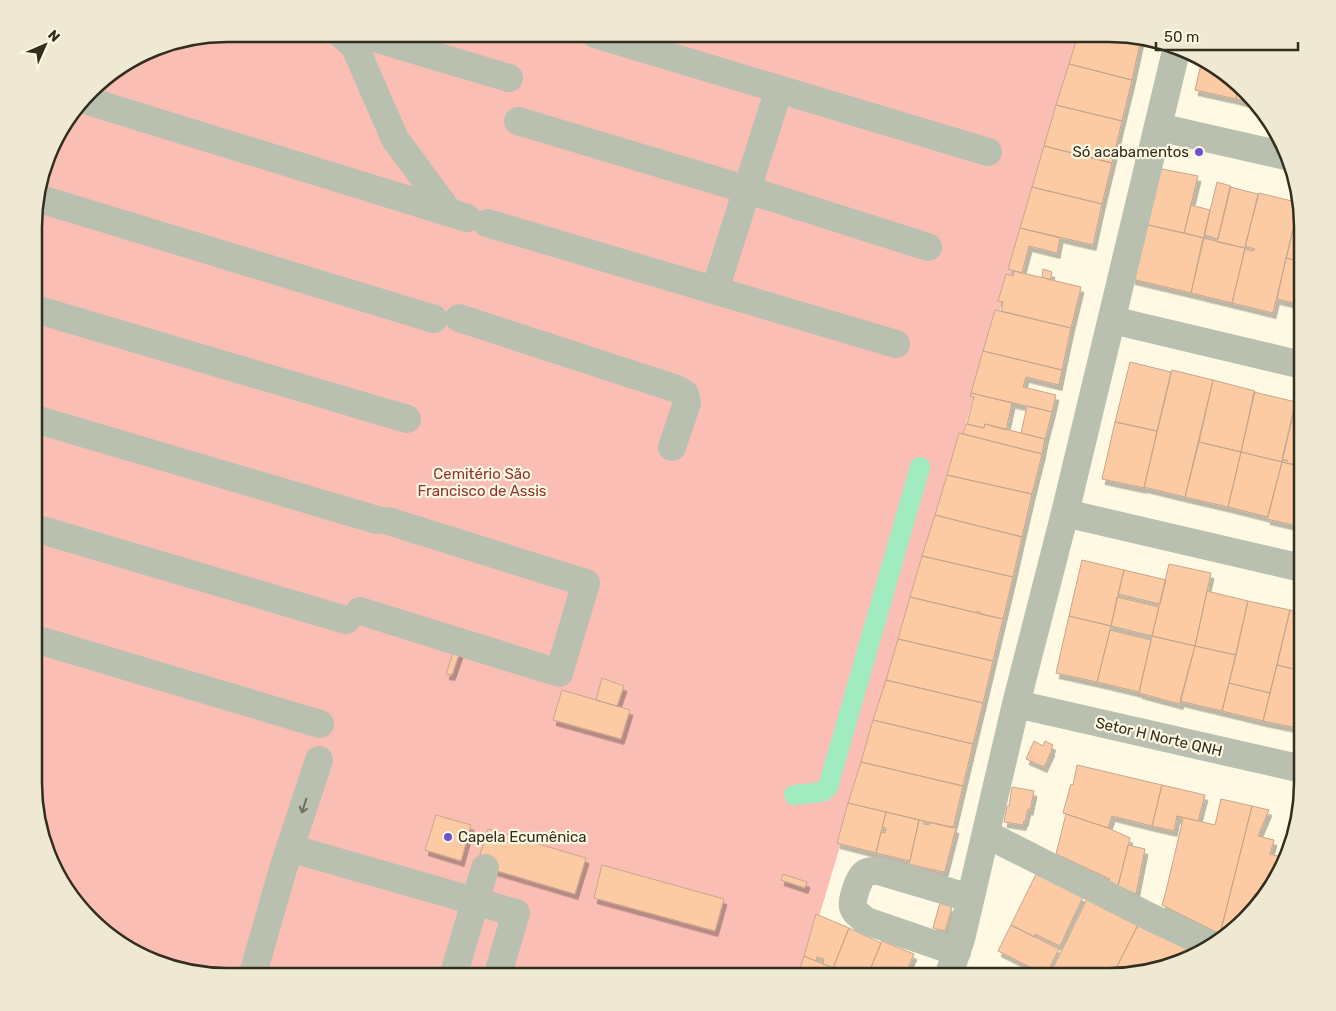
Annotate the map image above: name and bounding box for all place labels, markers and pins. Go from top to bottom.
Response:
place label: Só acabamentos [1072,143,1189,161]
marker: Só acabamentos [1193,146,1205,158]
place label: Capela Ecumênica [458,828,587,846]
marker: Capela Ecumênica [442,831,454,843]

